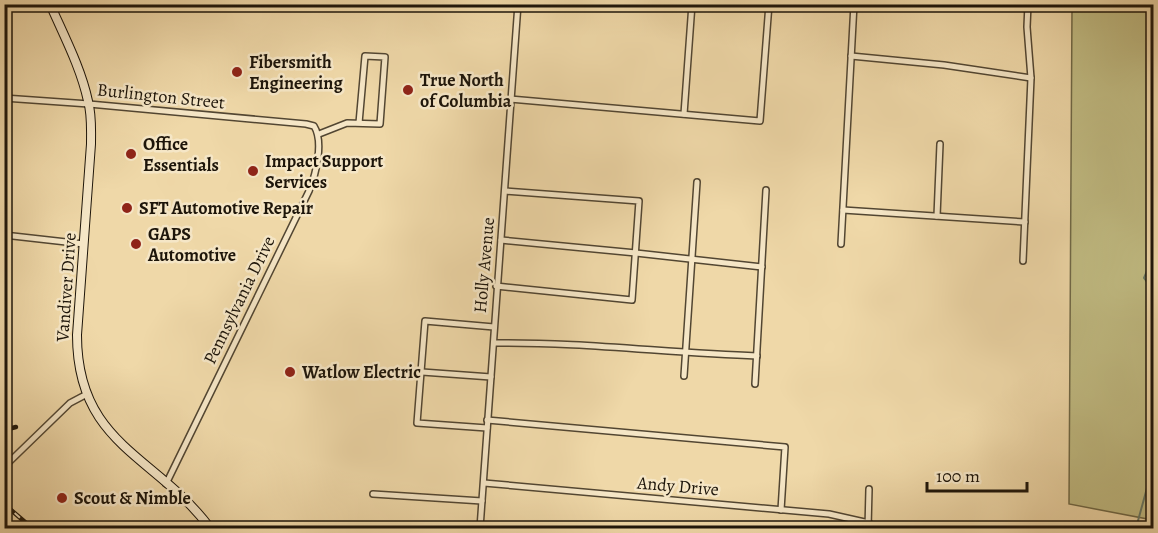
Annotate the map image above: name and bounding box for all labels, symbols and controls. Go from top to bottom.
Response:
place label: Fibersmith Engineering [249,50,343,95]
marker: Fibersmith Engineering [230,65,244,79]
place label: True North of Columbia [420,68,512,113]
street label: Burlington Street [96,77,226,115]
marker: True North of Columbia [401,83,415,97]
place label: Office Essentials [143,132,219,177]
marker: Office Essentials [124,147,138,161]
place label: Impact Support Services [265,149,383,194]
marker: Impact Support Services [246,164,260,178]
place label: SFT Automotive Repair [139,196,314,220]
marker: SFT Automotive Repair [120,201,134,215]
street label: Holly Avenue [468,216,500,314]
place label: GAPS Automotive [147,222,236,267]
street label: Vandiver Drive [50,232,82,343]
street label: Pennsylvania Drive [198,232,280,368]
marker: GAPS Automotive [129,237,143,251]
place label: Watlow Electric [301,360,421,384]
marker: Watlow Electric [283,365,297,379]
scale bar [927,455,1028,493]
text: 100 m [936,464,980,488]
street label: Andy Drive [635,470,720,502]
place label: Scout & Nimble [74,486,191,510]
marker: Scout & Nimble [55,491,69,505]

